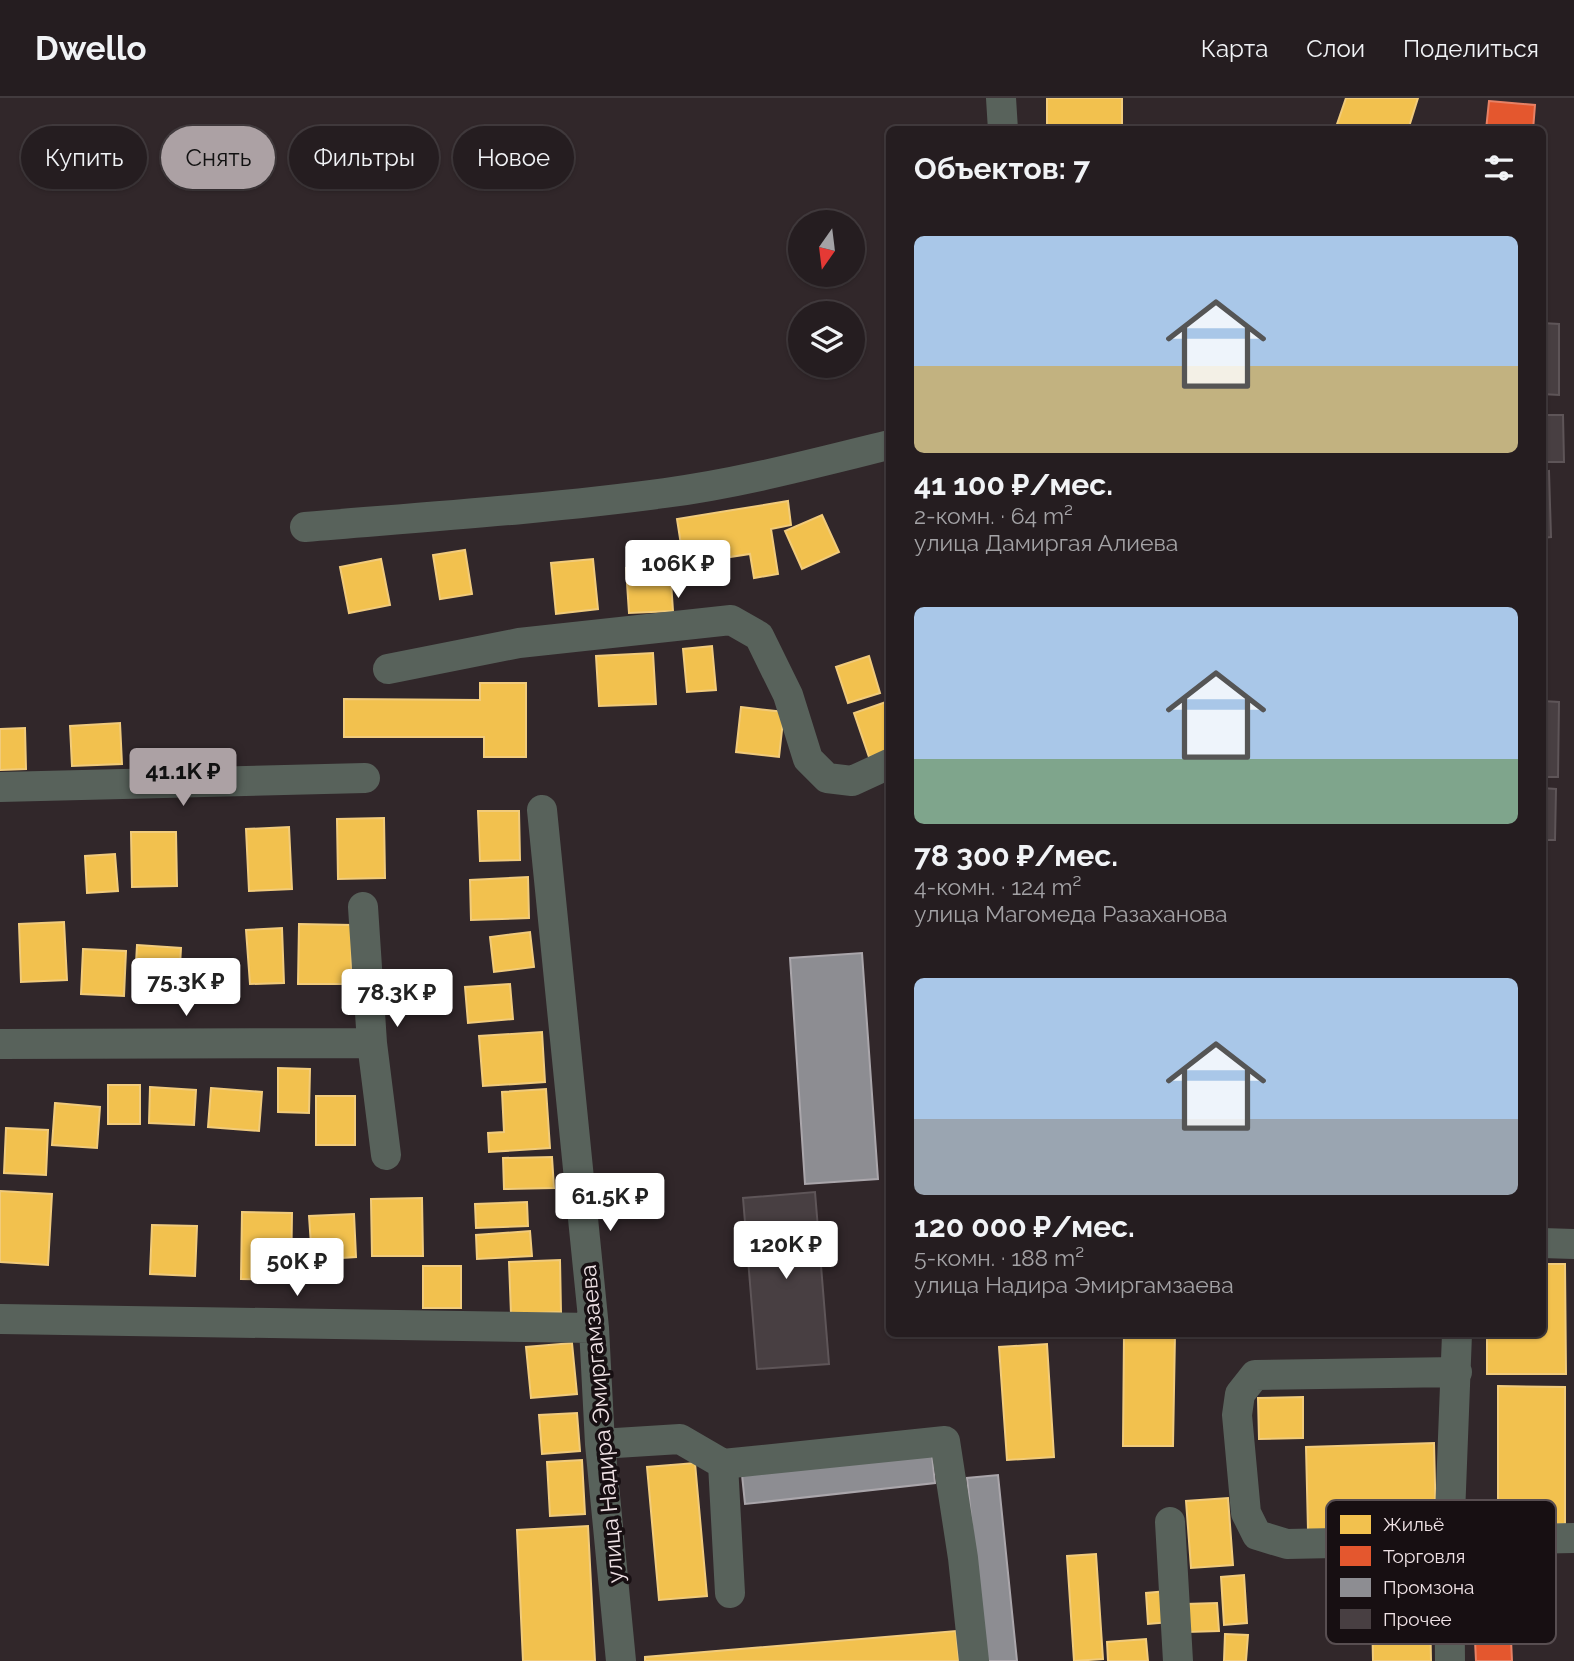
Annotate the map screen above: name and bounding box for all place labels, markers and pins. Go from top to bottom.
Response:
pin: 106K ₽ [621,540,735,600]
pin: 41.1K ₽ [118,748,248,808]
pin: 75.3K ₽ [121,958,251,1018]
pin: 78.3K ₽ [332,970,462,1029]
pin: 61.5K ₽ [545,1174,675,1233]
pin: 120K ₽ [729,1222,843,1281]
pin: 50K ₽ [248,1238,346,1298]

